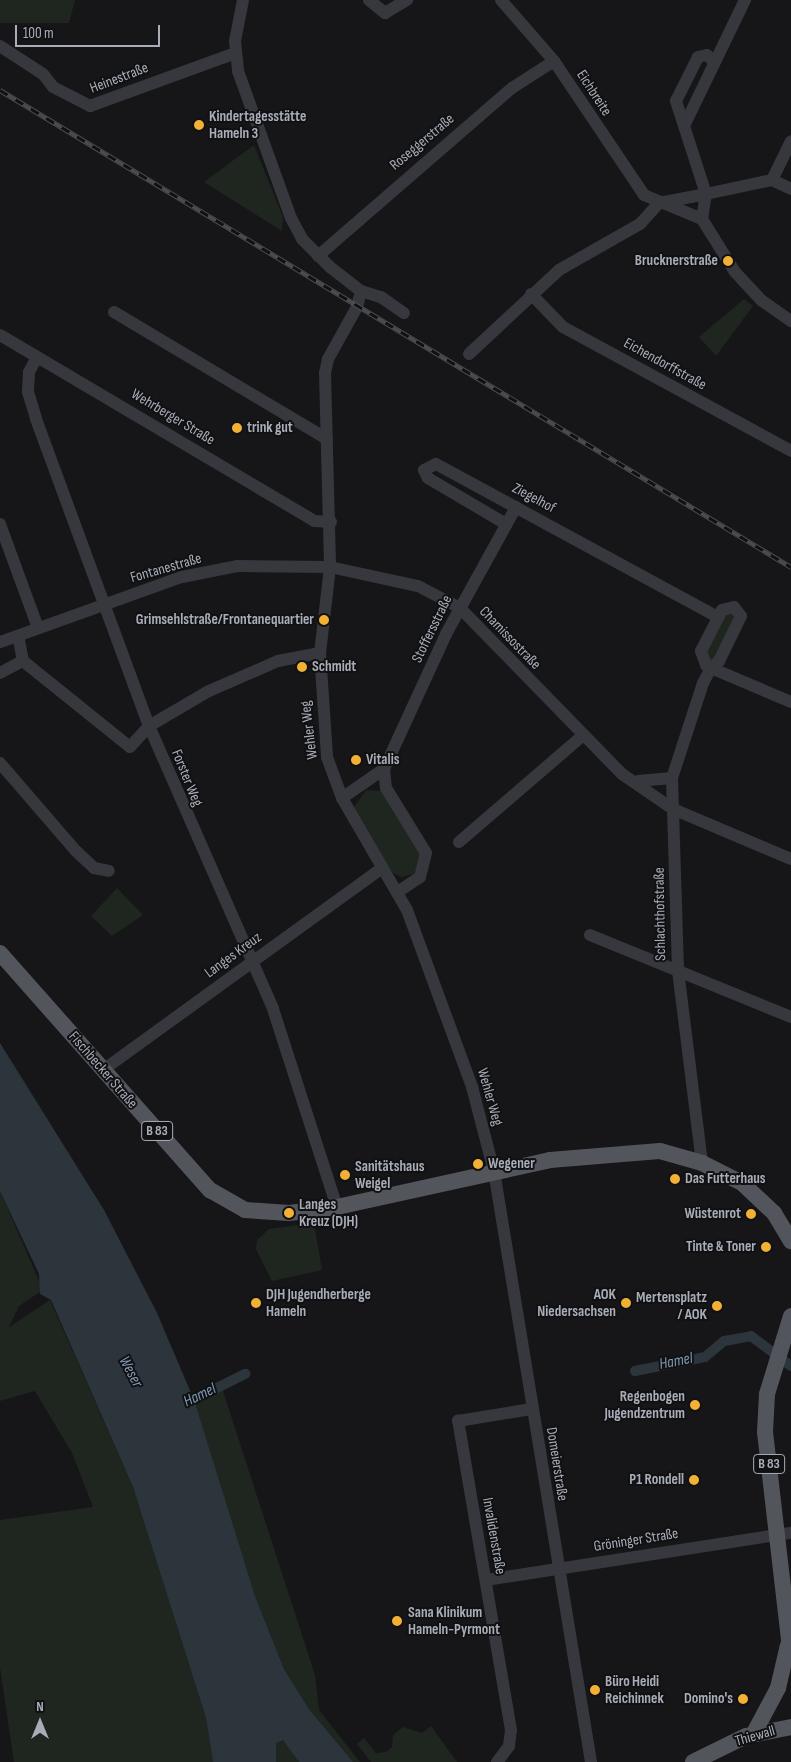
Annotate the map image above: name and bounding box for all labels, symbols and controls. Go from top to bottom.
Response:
scale bar [18,15,162,47]
text: 100 m [23,24,54,43]
street label: Heinestraße [87,59,151,97]
street label: Eichbreite [573,67,615,119]
place label: Kindertagesstätte Hameln 3 [209,107,306,142]
street label: Roseggerstraße [386,110,458,174]
marker: Kindertagesstätte Hameln 3 [193,119,205,131]
place label: Brucknerstraße [635,252,718,270]
marker: Brucknerstraße [722,255,734,267]
street label: Eichendorffstraße [621,334,709,394]
street label: Wehrberger Straße [128,385,218,449]
place label: trink gut [247,419,293,437]
marker: trink gut [231,422,243,434]
street label: Ziegelhof [509,479,559,517]
street label: Fontanestraße [128,549,204,587]
street label: Stoffersstraße [408,592,456,666]
street label: Chamissostraße [475,603,545,673]
place label: Grimsehlstraße/Frontanequartier [136,611,314,629]
marker: Grimsehlstraße/Frontanequartier [318,614,330,626]
place label: Schmidt [312,658,356,676]
marker: Schmidt [296,661,308,673]
street label: Wehler Weg [296,700,322,760]
street label: Forster Weg [167,747,207,809]
place label: Vitalis [366,751,400,769]
marker: Vitalis [350,754,362,766]
street label: Schlachthofstraße [650,867,670,961]
street label: Langes Kreuz [201,928,265,982]
street label: Fischbecker Straße [65,1028,141,1112]
street label: Wehler Weg [473,1066,507,1128]
road number: B 83 [141,1120,173,1142]
place label: Wegener [488,1155,535,1173]
place label: Sanitätshaus Weigel [355,1157,425,1192]
marker: Wegener [472,1158,484,1170]
marker: Sanitätshaus Weigel [339,1169,351,1181]
place label: Das Futterhaus [685,1170,766,1188]
marker: Das Futterhaus [669,1173,681,1185]
place label: Langes Kreuz (DJH) [299,1195,358,1230]
place label: Wüstenrot [685,1205,741,1223]
marker: Langes Kreuz (DJH) [283,1207,295,1219]
marker: Wüstenrot [745,1208,757,1220]
place label: Tinte & Toner [686,1238,756,1256]
marker: Tinte & Toner [760,1241,772,1253]
place label: DJH Jugendherberge Hameln [266,1285,371,1320]
place label: AOK Niedersachsen [537,1285,616,1320]
place label: Mertensplatz / AOK [636,1288,707,1323]
marker: DJH Jugendherberge Hameln [250,1297,262,1309]
marker: AOK Niedersachsen [620,1297,632,1309]
marker: Mertensplatz / AOK [711,1300,723,1312]
water label: Hamel [658,1349,694,1375]
water label: Weser [114,1353,146,1391]
water label: Hamel [181,1380,219,1412]
place label: Regenbogen Jugendzentrum [604,1387,685,1422]
marker: Regenbogen Jugendzentrum [689,1399,701,1411]
street label: Domeierstraße [542,1426,572,1502]
road number: B 83 [753,1452,785,1476]
place label: P1 Rondell [629,1471,684,1489]
marker: P1 Rondell [688,1474,700,1486]
street label: Invalidenstraße [478,1496,510,1576]
street label: Gröninger Straße [592,1524,680,1556]
place label: Sana Klinikum Hameln-Pyrmont [408,1603,500,1638]
marker: Sana Klinikum Hameln-Pyrmont [390,1614,404,1628]
place label: Büro Heidi Reichinnek [605,1672,664,1707]
marker: Büro Heidi Reichinnek [589,1684,601,1696]
place label: Domino's [684,1690,733,1708]
marker: Domino's [737,1693,749,1705]
north arrow [15,1697,65,1747]
text: N [36,1698,44,1715]
street label: Thiewall [733,1722,777,1750]

